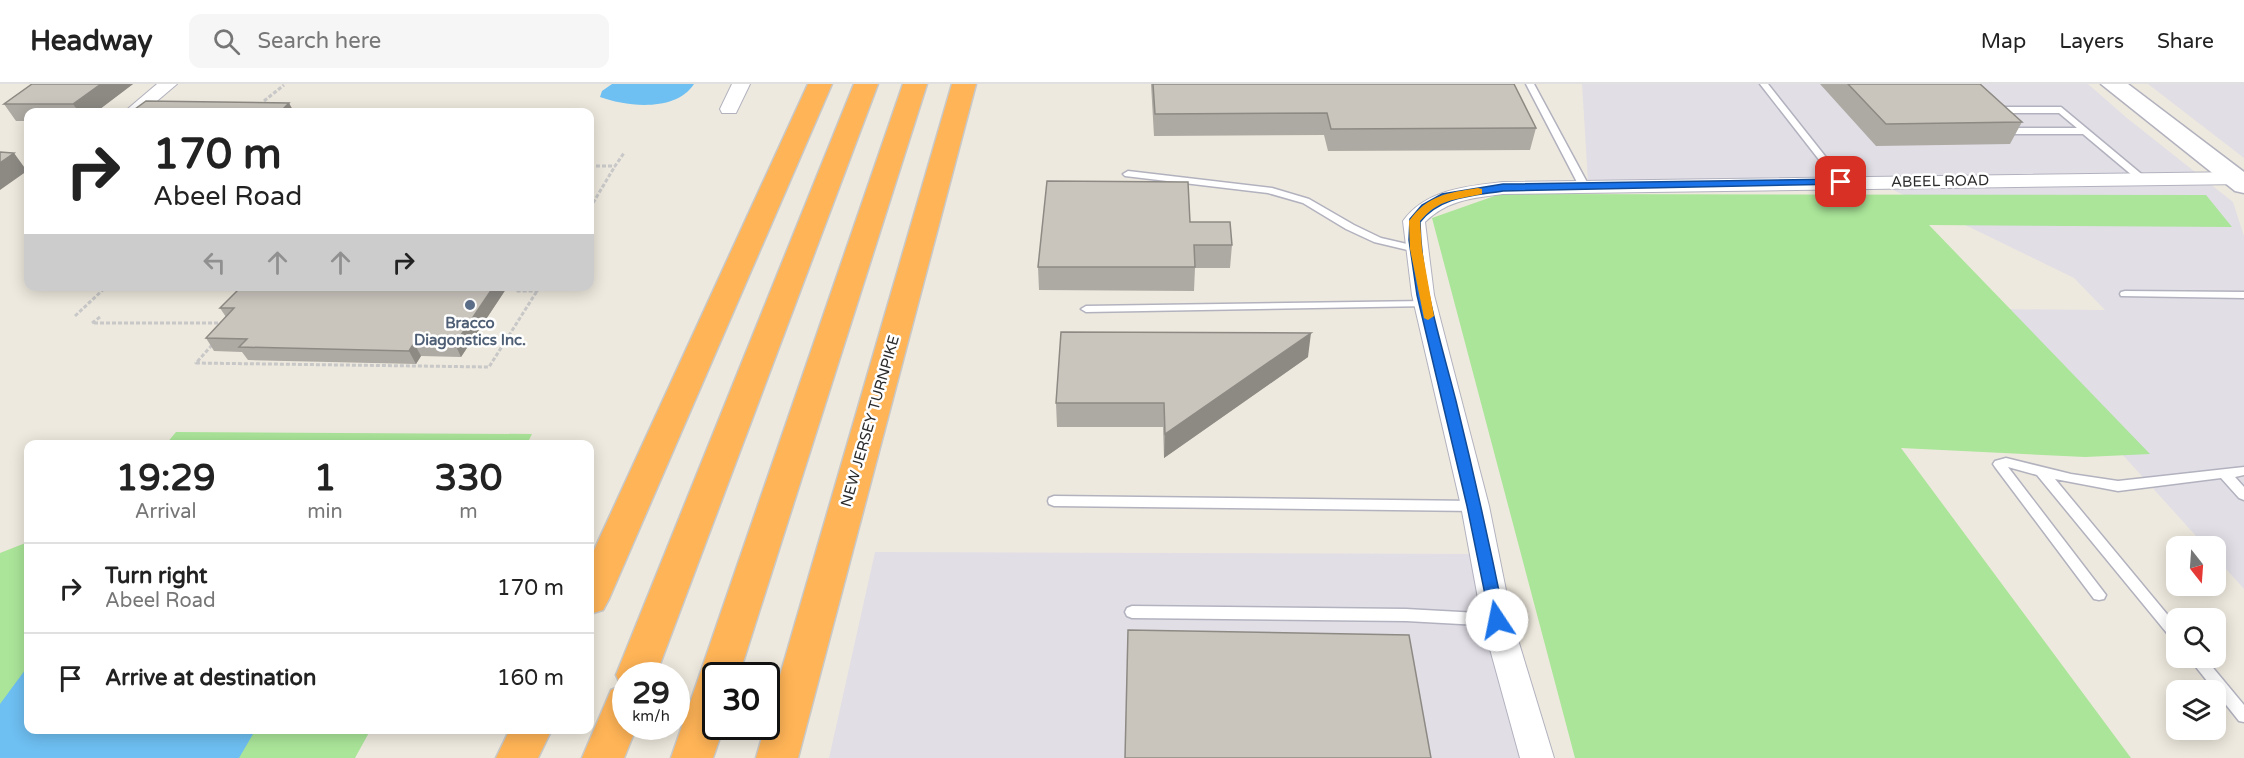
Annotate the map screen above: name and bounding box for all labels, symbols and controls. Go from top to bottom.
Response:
search box [189,14,609,68]
text: Headway [30,24,153,58]
icon: search [210,25,243,58]
text: Search here [258,28,381,54]
text: Map [1981,29,2026,54]
text: Layers [2059,29,2124,54]
text: Share [2157,29,2214,54]
text: 170 m [153,129,282,180]
icon: right [54,132,132,210]
pin [1815,156,1866,207]
icon: arrive [1824,165,1857,198]
street label: ABEEL ROAD [1891,171,1989,191]
text: Abeel Road [153,180,302,213]
icon: left [198,246,231,279]
icon: ahead [261,246,294,279]
icon: ahead [324,246,357,279]
icon: right [387,246,420,279]
marker: Bracco Diagonstics Inc. [463,298,477,312]
place label: Bracco Diagonstics Inc. [414,314,526,350]
street label: NEW JERSEY TURNPIKE [837,333,903,509]
text: 19:29 [116,457,216,500]
text: 1 [314,457,336,500]
text: 330 [434,457,502,500]
text: Arrival [135,500,197,524]
text: min [307,500,343,524]
text: m [459,500,478,524]
north arrow [2166,536,2226,596]
map controls [2166,536,2226,740]
text: Turn right [105,563,207,589]
icon: right [54,572,87,605]
text: 170 m [497,575,564,601]
position arrow [1465,588,1529,652]
text: Abeel Road [105,589,216,613]
button: search [2166,608,2226,668]
icon: arrive [54,662,87,695]
speed limit sign: 30 [702,662,780,740]
text: Arrive at destination [105,665,316,691]
text: 160 m [497,665,564,691]
text: 29 [632,675,670,712]
button: layers [2166,680,2226,740]
text: km/h [632,707,670,725]

